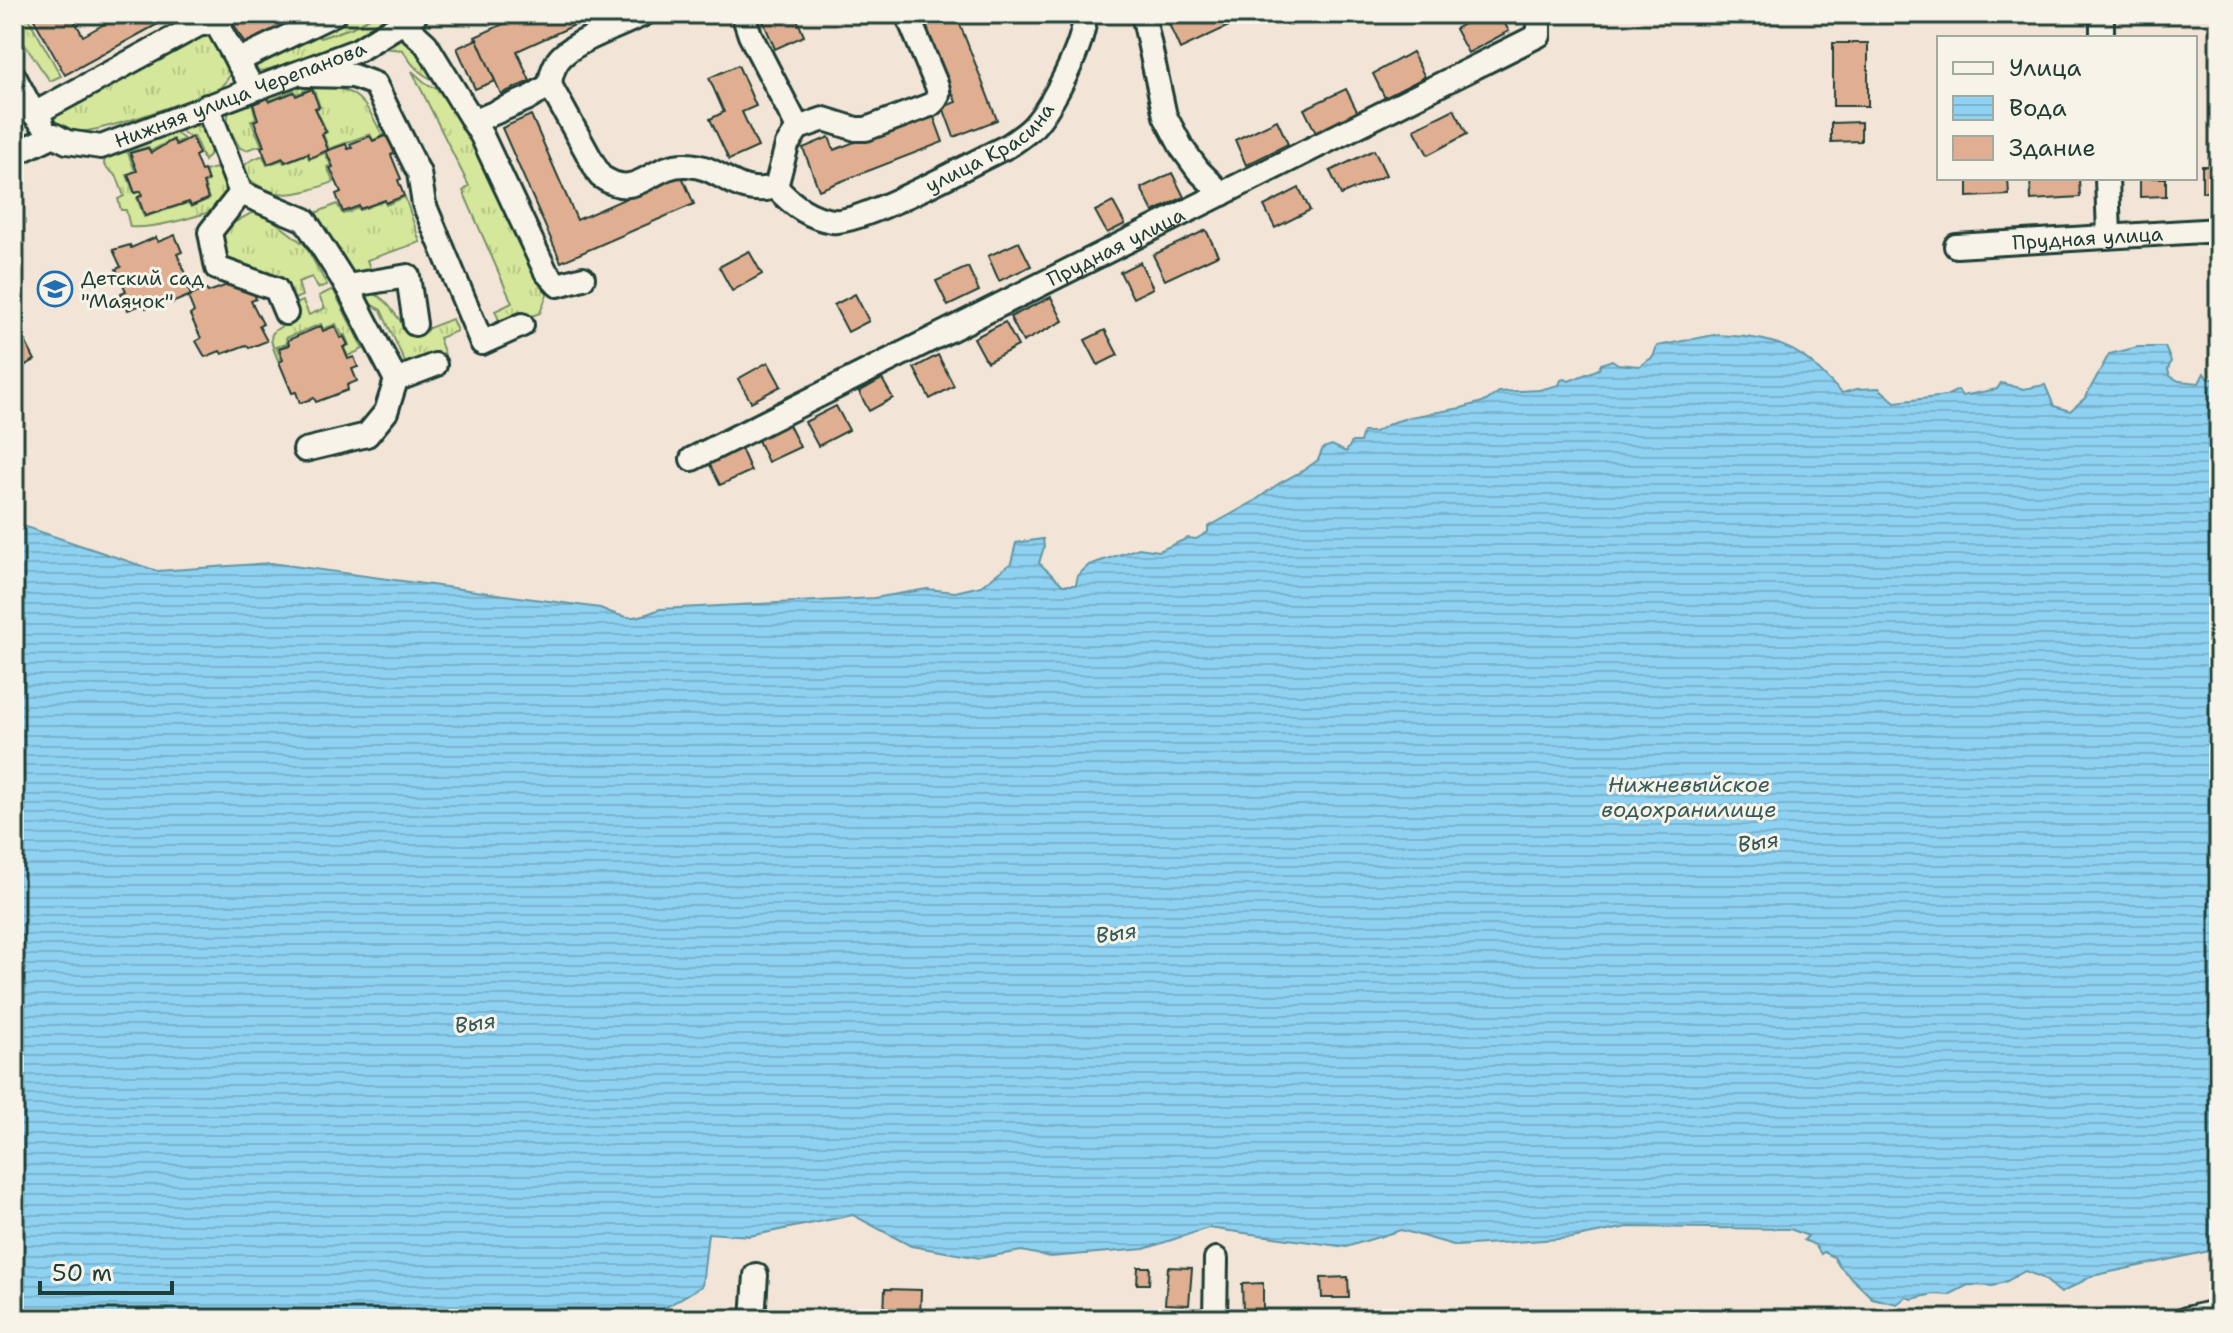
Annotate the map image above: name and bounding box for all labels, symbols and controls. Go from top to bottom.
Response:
street label: Нижняя улица Черепанова [111,35,372,154]
legend [1937,36,2197,180]
text: Улица [2009,52,2082,84]
text: Вода [2009,92,2067,124]
street label: улица Красина [921,97,1060,198]
text: Здание [2009,132,2096,164]
street label: Прудная улица [1043,201,1190,292]
street label: Прудная улица [2012,220,2164,256]
place label: Детский сад "Маячок" [81,265,205,314]
school or university icon: Детский сад "Маячок" [36,270,74,308]
water label: Нижневыйское водохранилище [1601,770,1777,824]
water label: Выя [1735,825,1781,859]
water label: Выя [1093,916,1139,950]
water label: Выя [452,1006,498,1040]
scale bar [40,1245,172,1295]
text: 50 m [52,1257,112,1289]

